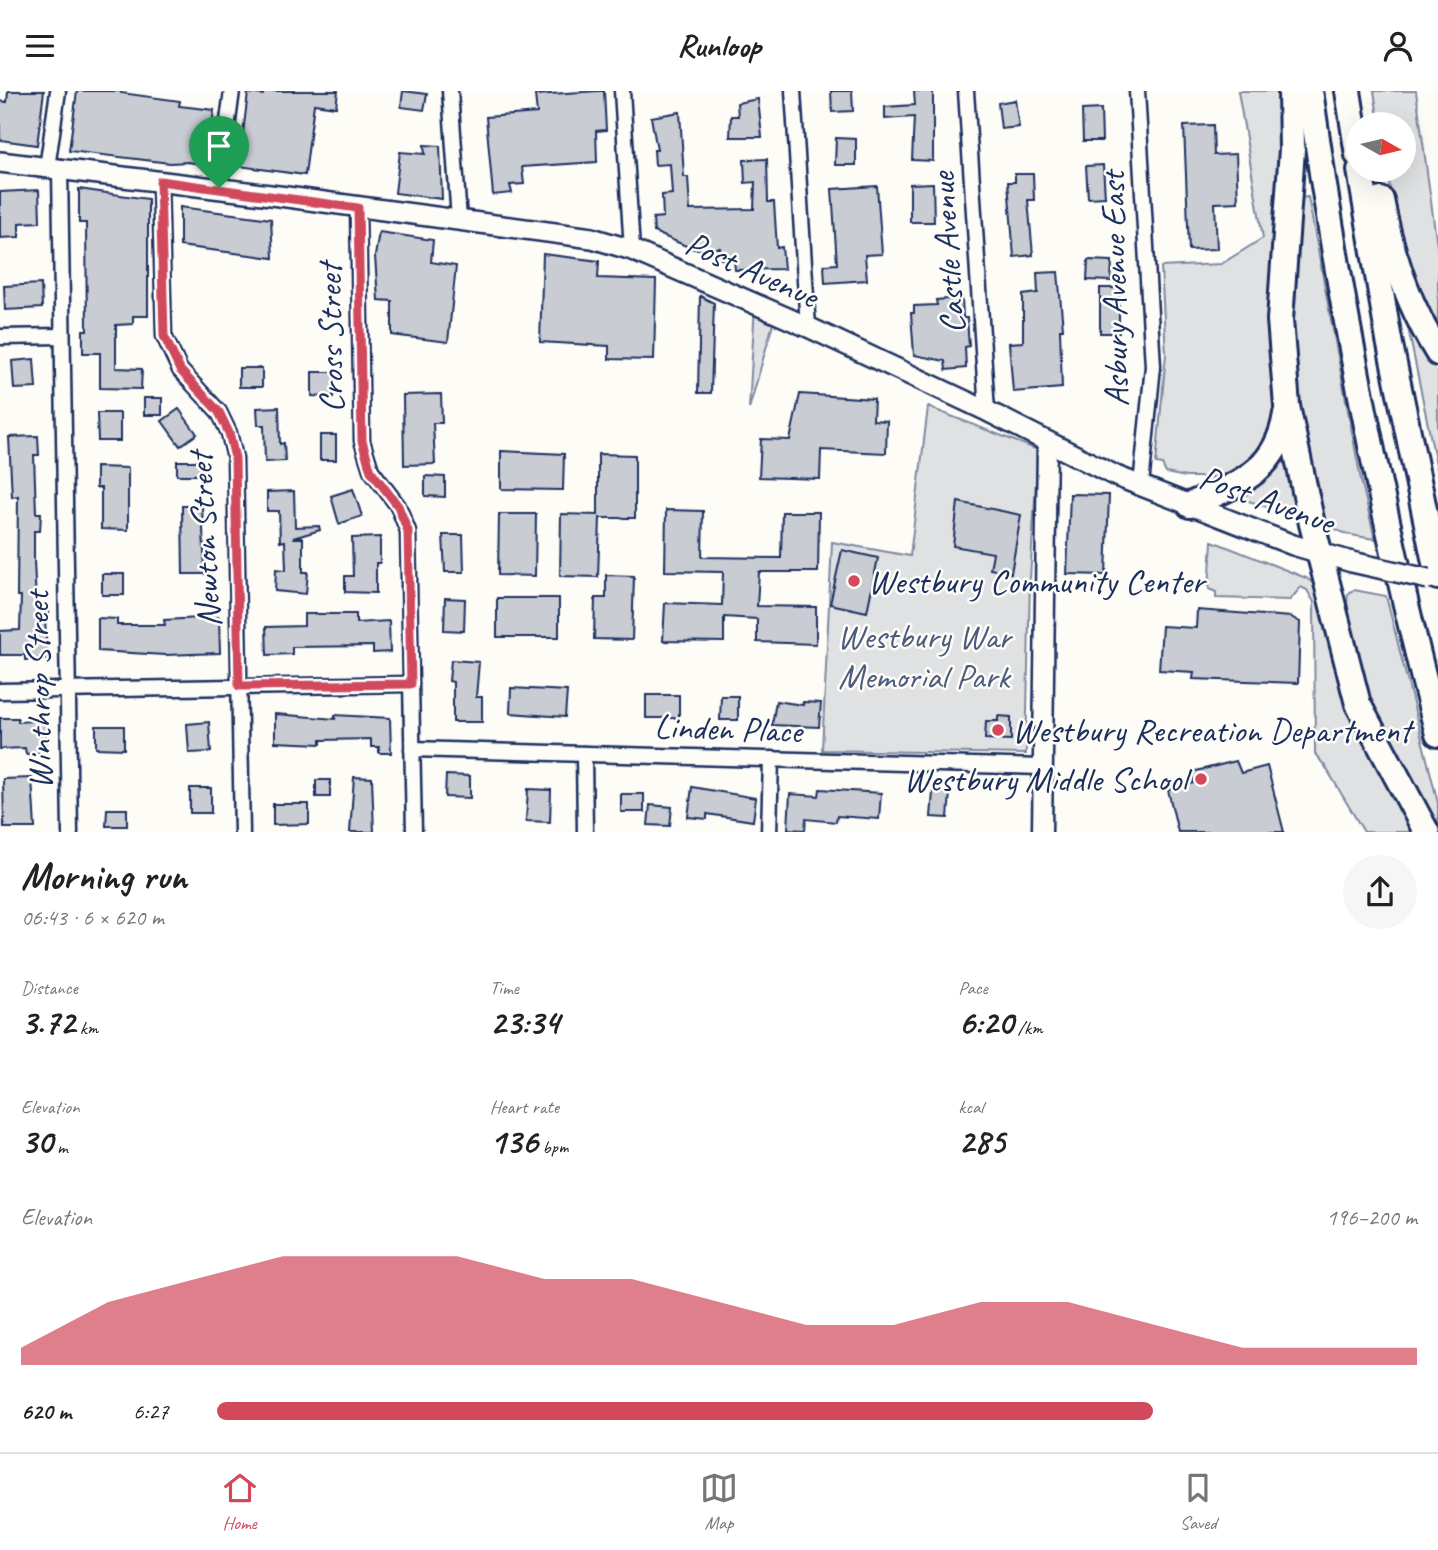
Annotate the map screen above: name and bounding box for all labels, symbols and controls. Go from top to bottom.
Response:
text: Runloop [677,25,761,66]
icon: menu [21,27,59,65]
icon: person [1379,27,1417,65]
north arrow [1346,112,1416,182]
map controls [1346,112,1416,182]
pin [189,116,249,188]
icon: arrive [200,127,238,165]
street label: Asbury Avenue East [1090,167,1139,407]
street label: Castle Avenue [919,168,976,335]
street label: Post Avenue [679,220,827,320]
street label: Cross Street [307,259,354,413]
street label: Newton Street [177,447,232,629]
street label: Post Avenue [1193,454,1343,545]
place label: Westbury Community Center [868,559,1208,604]
marker: Westbury Community Center [846,573,862,589]
street label: Winthrop Street [14,587,63,789]
park label: Westbury War Memorial Park [837,614,1013,699]
street label: Linden Place [654,703,805,754]
place label: Westbury Recreation Department [1012,708,1415,753]
marker: Westbury Recreation Department [990,722,1006,738]
place label: Westbury Middle School [903,757,1193,802]
marker: Westbury Middle School [1193,771,1209,787]
text: Morning run [21,853,187,900]
button: share [1343,855,1417,929]
text: 06:43 · 6 × 620 m [21,903,164,932]
text: Distance [21,976,78,1000]
text: Time [490,976,519,1000]
text: Pace [958,976,988,1000]
text: 3.72 [21,1000,75,1045]
text: 23:34 [490,1000,560,1045]
text: 6:20 [958,1000,1013,1045]
text: km [75,1016,98,1040]
text: /km [1013,1016,1043,1040]
text: Elevation [21,1095,79,1119]
text: Heart rate [490,1095,559,1119]
text: kcal [958,1095,983,1119]
text: 30 [21,1119,53,1164]
text: 136 [490,1119,538,1164]
text: 285 [958,1119,1005,1164]
text: m [53,1135,68,1159]
text: bpm [538,1135,568,1159]
text: Elevation [21,1203,92,1232]
text: 196–200 m [1326,1203,1417,1232]
text: 620 m [21,1397,71,1426]
text: 6:27 [133,1397,169,1426]
tab: Home [221,1469,259,1535]
tab: Map [700,1469,738,1535]
tab: Saved [1179,1469,1217,1535]

